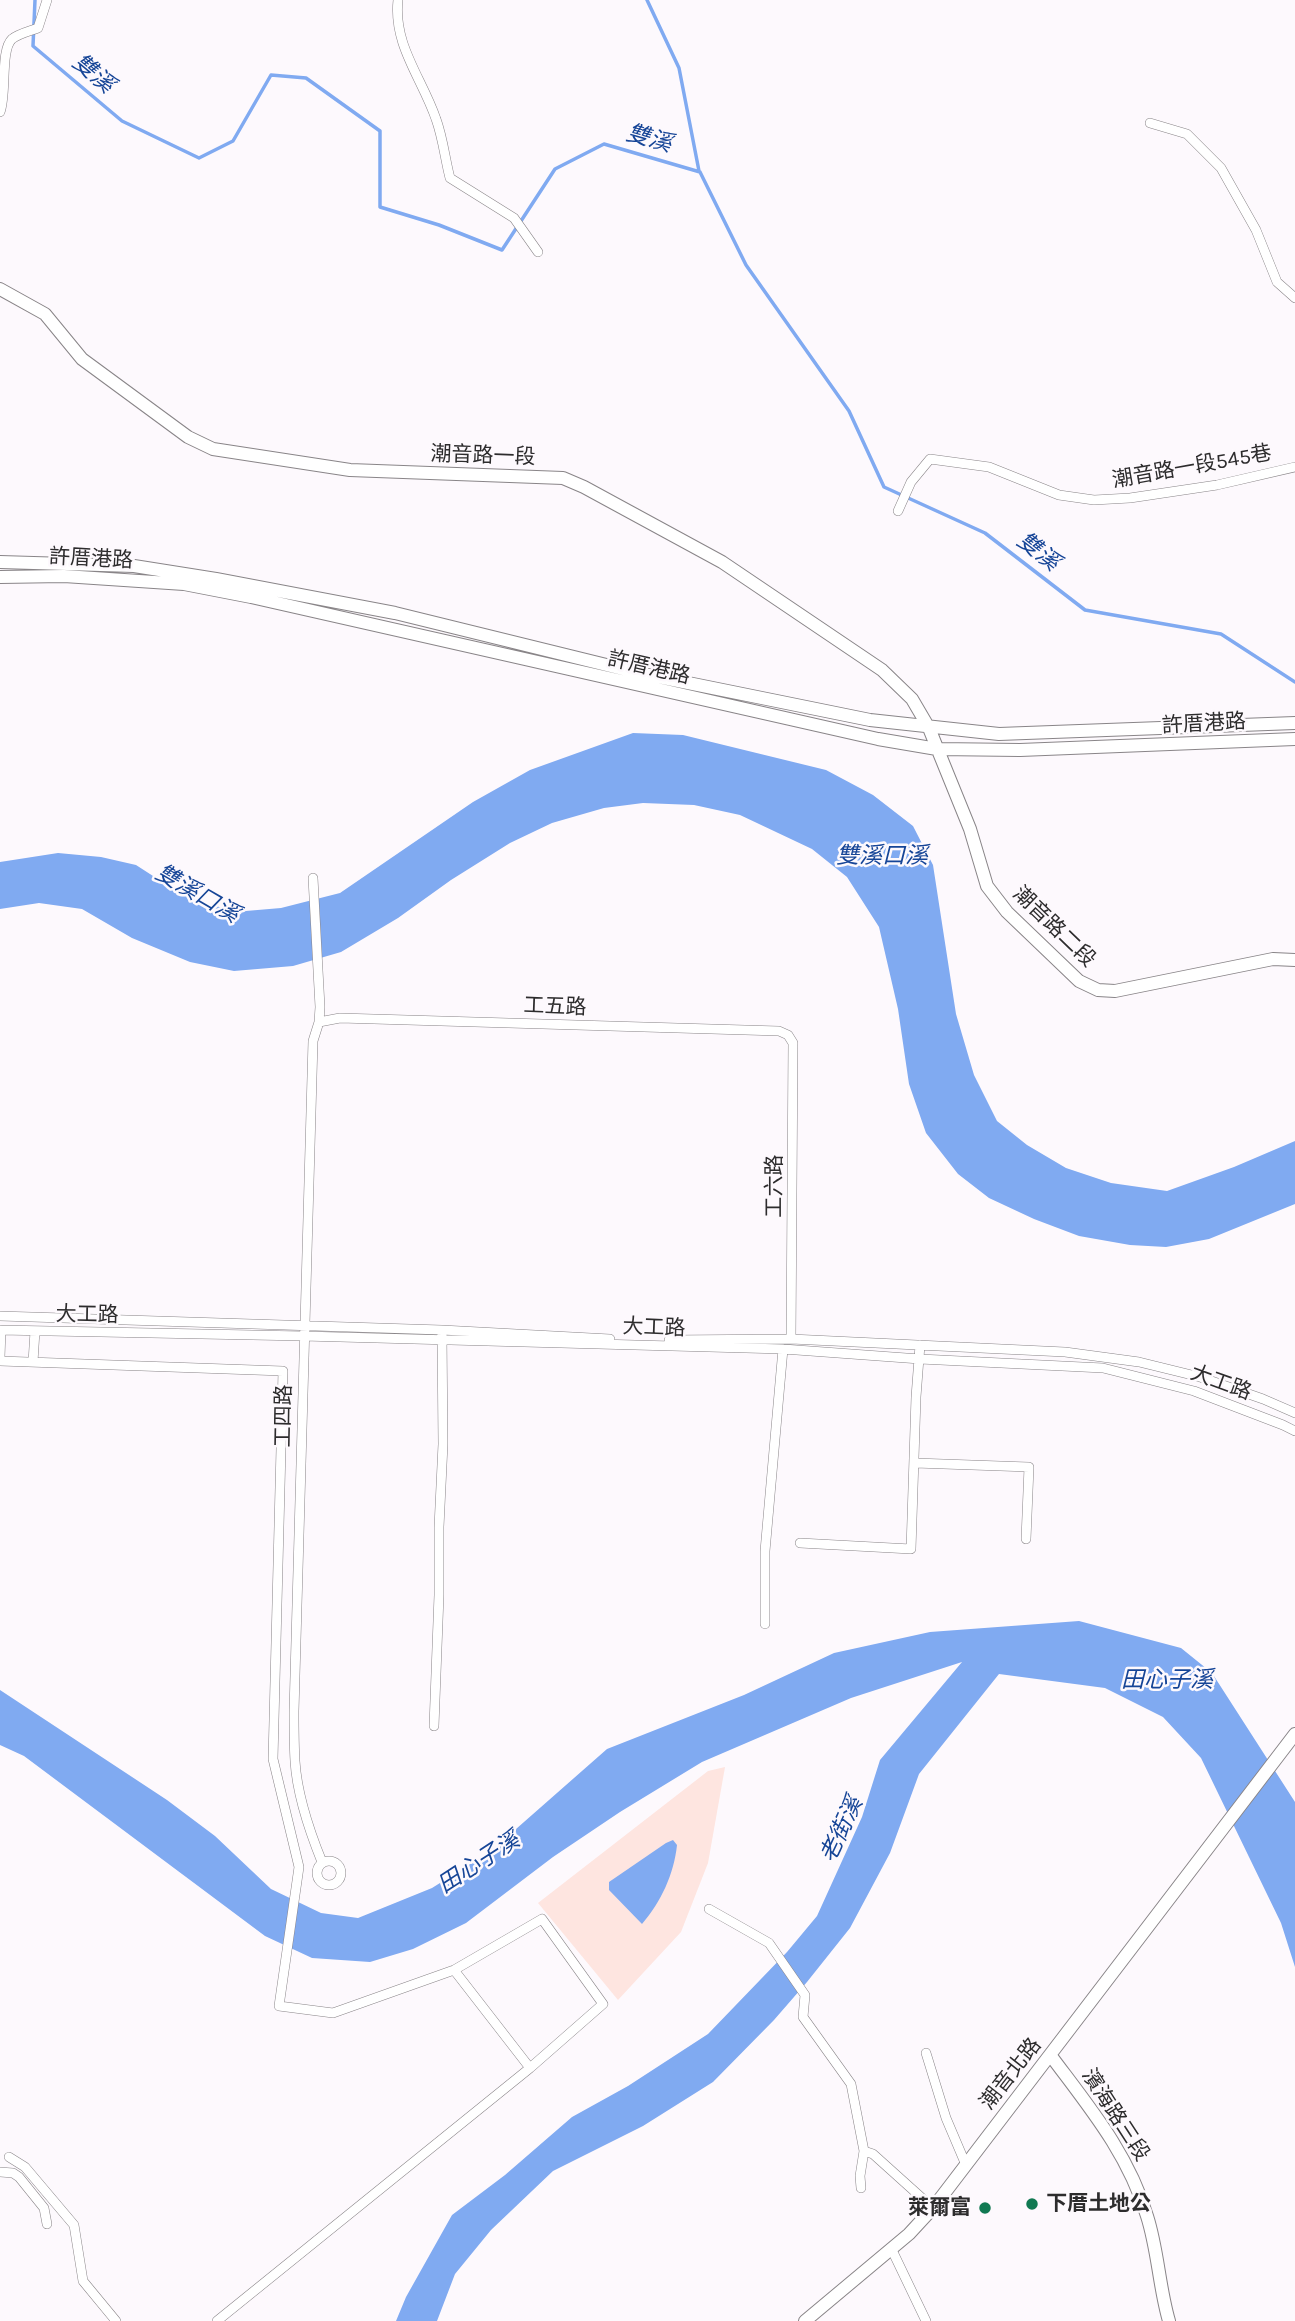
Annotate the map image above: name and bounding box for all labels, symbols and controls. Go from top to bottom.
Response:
water label: 雙溪 [67,49,119,99]
water label: 雙溪 [623,119,675,159]
street label: 潮音路一段545巷 [1110,441,1274,493]
street label: 潮音路一段 [430,442,536,470]
water label: 雙溪 [1011,527,1065,577]
street label: 許厝港路 [48,544,134,574]
street label: 許厝港路 [605,646,693,690]
street label: 許厝港路 [1161,709,1247,739]
water label: 雙溪口溪 [836,842,928,870]
water label: 雙溪口溪 [150,859,244,929]
street label: 潮音路二段 [1007,881,1101,973]
street label: 工五路 [523,993,587,1021]
street label: 工六路 [762,1155,788,1217]
street label: 大工路 [55,1302,119,1328]
street label: 大工路 [622,1314,686,1342]
street label: 大工路 [1187,1360,1255,1406]
street label: 工四路 [271,1384,297,1448]
water label: 田心子溪 [1121,1666,1213,1694]
water label: 老街溪 [815,1793,869,1867]
water label: 田心子溪 [433,1826,525,1900]
street label: 潮音北路 [975,2033,1047,2115]
street label: 濱海路三段 [1076,2064,1154,2166]
place label: 下厝土地公 [1046,2191,1151,2217]
place label: 萊爾富 [908,2195,971,2221]
marker: 下厝土地公 [1024,2196,1040,2212]
marker: 萊爾富 [977,2200,993,2216]

